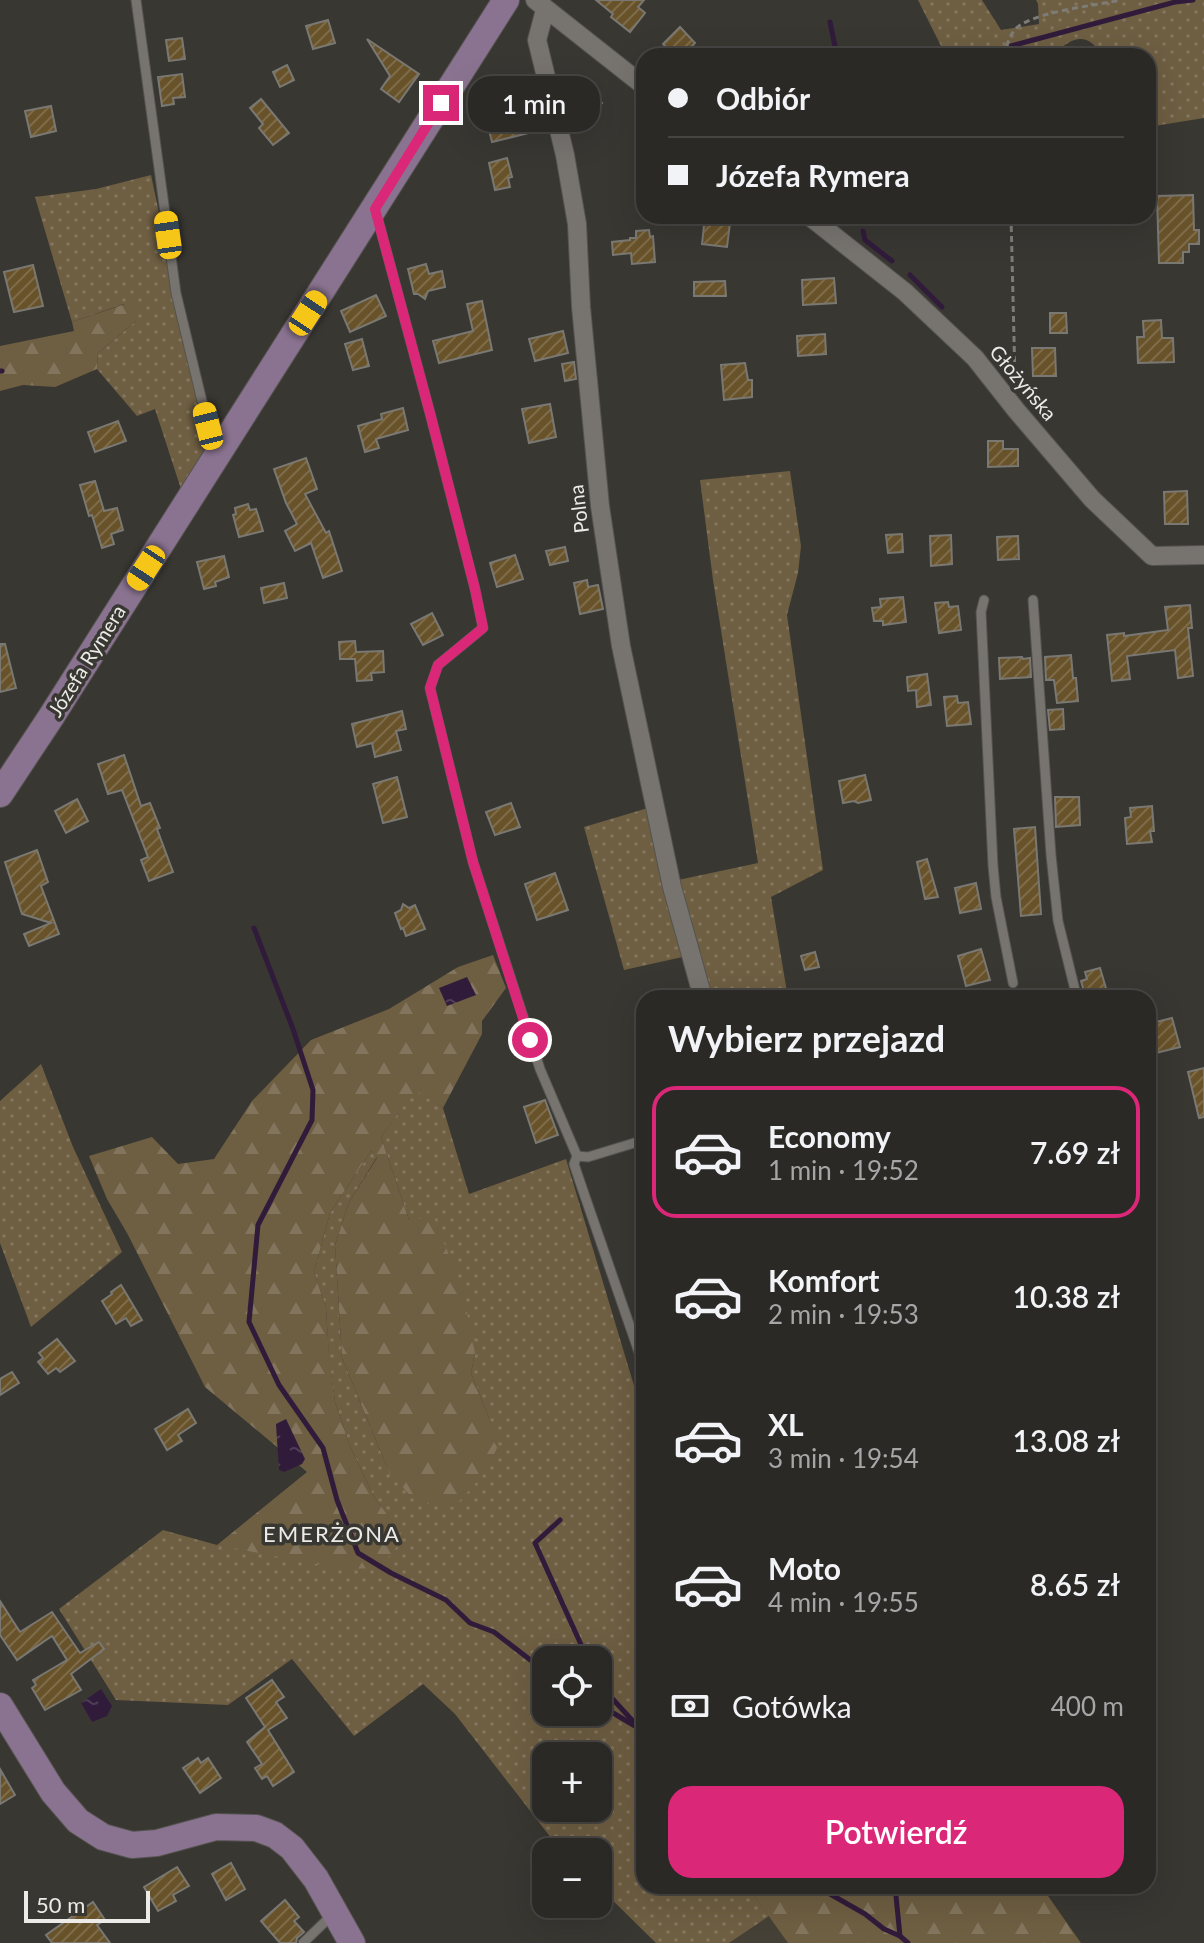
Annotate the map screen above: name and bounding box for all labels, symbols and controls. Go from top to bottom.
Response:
callout: 1 min [469,75,601,131]
text: Odbiór [716,80,810,116]
route end [423,85,459,121]
text: 1 min [502,88,566,120]
text: Józefa Rymera [716,157,910,193]
car [153,210,183,260]
car [285,286,331,340]
street label: Głożyńska [985,340,1062,425]
car [191,400,225,452]
street label: Polna [563,484,593,535]
car [123,541,169,595]
street label: Józefa Rymera [42,600,130,721]
text: Wybierz przejazd [668,1016,945,1060]
route start [512,1022,548,1058]
icon: car [672,1116,744,1188]
text: Economy [768,1118,891,1154]
text: 7.69 zł [1030,1134,1120,1170]
text: 1 min · 19:52 [768,1154,919,1186]
icon: car [672,1260,744,1332]
text: Komfort [768,1262,879,1298]
text: 10.38 zł [1013,1278,1120,1314]
text: 2 min · 19:53 [768,1298,919,1330]
icon: car [672,1404,744,1476]
text: XL [768,1406,804,1442]
text: 13.08 zł [1013,1422,1120,1458]
text: 3 min · 19:54 [768,1442,919,1474]
district label: EMERŻONA [263,1520,401,1547]
icon: car [672,1548,744,1620]
text: Moto [768,1550,841,1586]
text: 8.65 zł [1030,1566,1120,1602]
text: 4 min · 19:55 [768,1586,919,1618]
map controls [532,1646,612,1918]
button: locate [532,1646,612,1726]
icon: cash [668,1684,712,1728]
text: Gotówka [732,1688,852,1724]
text: 400 m [1051,1690,1124,1722]
button: + [532,1742,612,1822]
button: Potwierdź [668,1786,1124,1878]
button: − [532,1838,612,1918]
scale bar [24,1887,150,1923]
text: 50 m [36,1891,85,1918]

